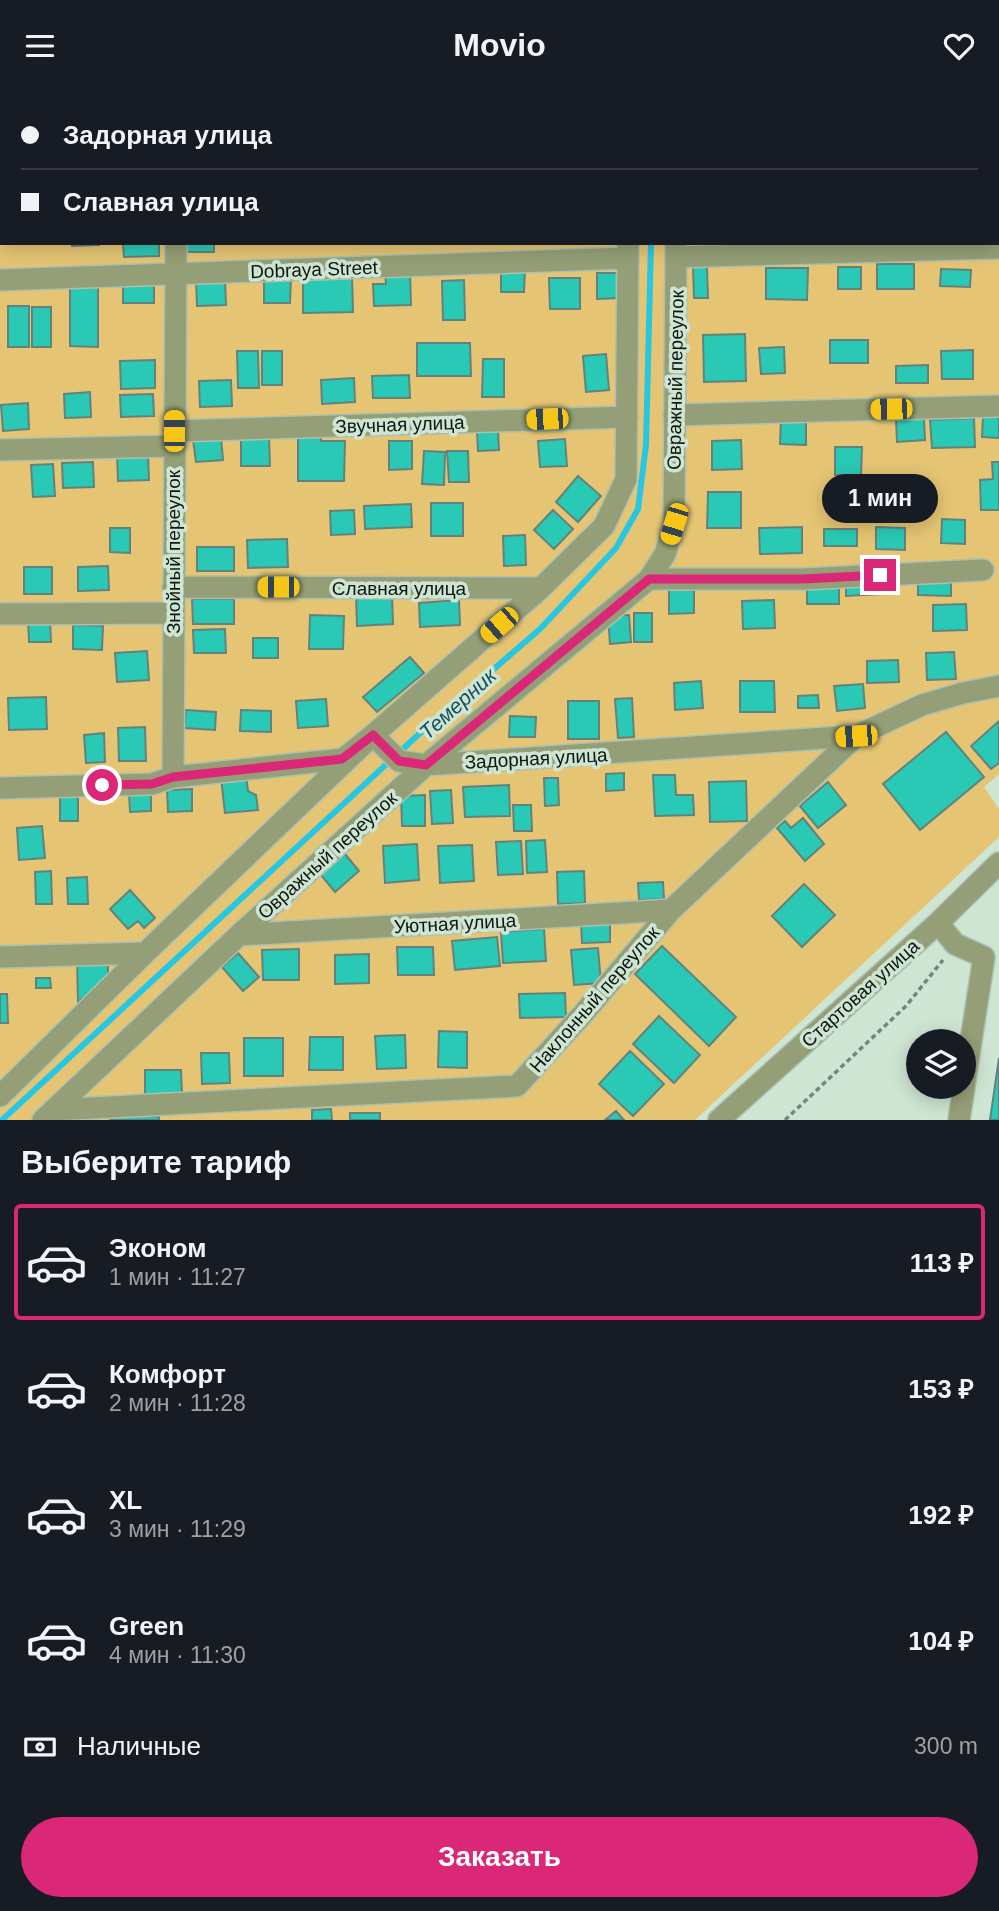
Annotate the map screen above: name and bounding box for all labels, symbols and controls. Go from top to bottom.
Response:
icon: menu [21,27,59,65]
text: Movio [453,27,546,63]
icon: heart [940,27,978,65]
text: Задорная улица [63,120,272,150]
text: Славная улица [63,187,259,217]
street label: Dobraya Street [250,257,379,282]
street label: Овражный переулок [663,289,688,470]
car [870,398,913,420]
car [526,408,569,430]
car [164,410,185,452]
street label: Звучная улица [335,412,465,437]
street label: Знойный переулок [163,469,184,634]
callout: 1 мин [822,473,938,523]
text: 1 мин [848,485,912,511]
car [658,501,691,547]
route end [864,559,896,591]
car [258,577,300,598]
street label: Славная улица [332,578,467,599]
car [477,603,522,647]
water label: Темерник [415,663,501,744]
car [835,724,878,748]
street label: Задорная улица [464,744,608,773]
route start [86,769,118,801]
street label: Овражный переулок [254,787,402,923]
street label: Уютная улица [393,910,517,937]
street label: Наклонный переулок [525,922,664,1077]
street label: Стартовая улица [797,935,924,1051]
map controls [906,1029,976,1099]
button: layers [906,1029,976,1099]
text: Выберите тариф [21,1144,291,1180]
icon: car [25,1231,88,1294]
text: Эконом [109,1233,207,1263]
text: 113 ₽ [910,1248,974,1278]
text: 1 мин · 11:27 [109,1264,246,1290]
icon: car [25,1357,88,1420]
text: Комфорт [109,1359,226,1389]
text: 153 ₽ [908,1374,974,1404]
text: 2 мин · 11:28 [109,1390,246,1416]
icon: car [25,1483,88,1546]
text: XL [109,1485,142,1515]
text: 192 ₽ [908,1500,974,1530]
text: 3 мин · 11:29 [109,1516,246,1542]
icon: car [25,1609,88,1672]
text: Green [109,1611,184,1641]
text: 104 ₽ [908,1626,974,1656]
text: 4 мин · 11:30 [109,1642,246,1668]
icon: cash [21,1728,59,1766]
text: Наличные [77,1731,201,1761]
text: 300 m [914,1733,978,1759]
button: Заказать [21,1817,978,1897]

